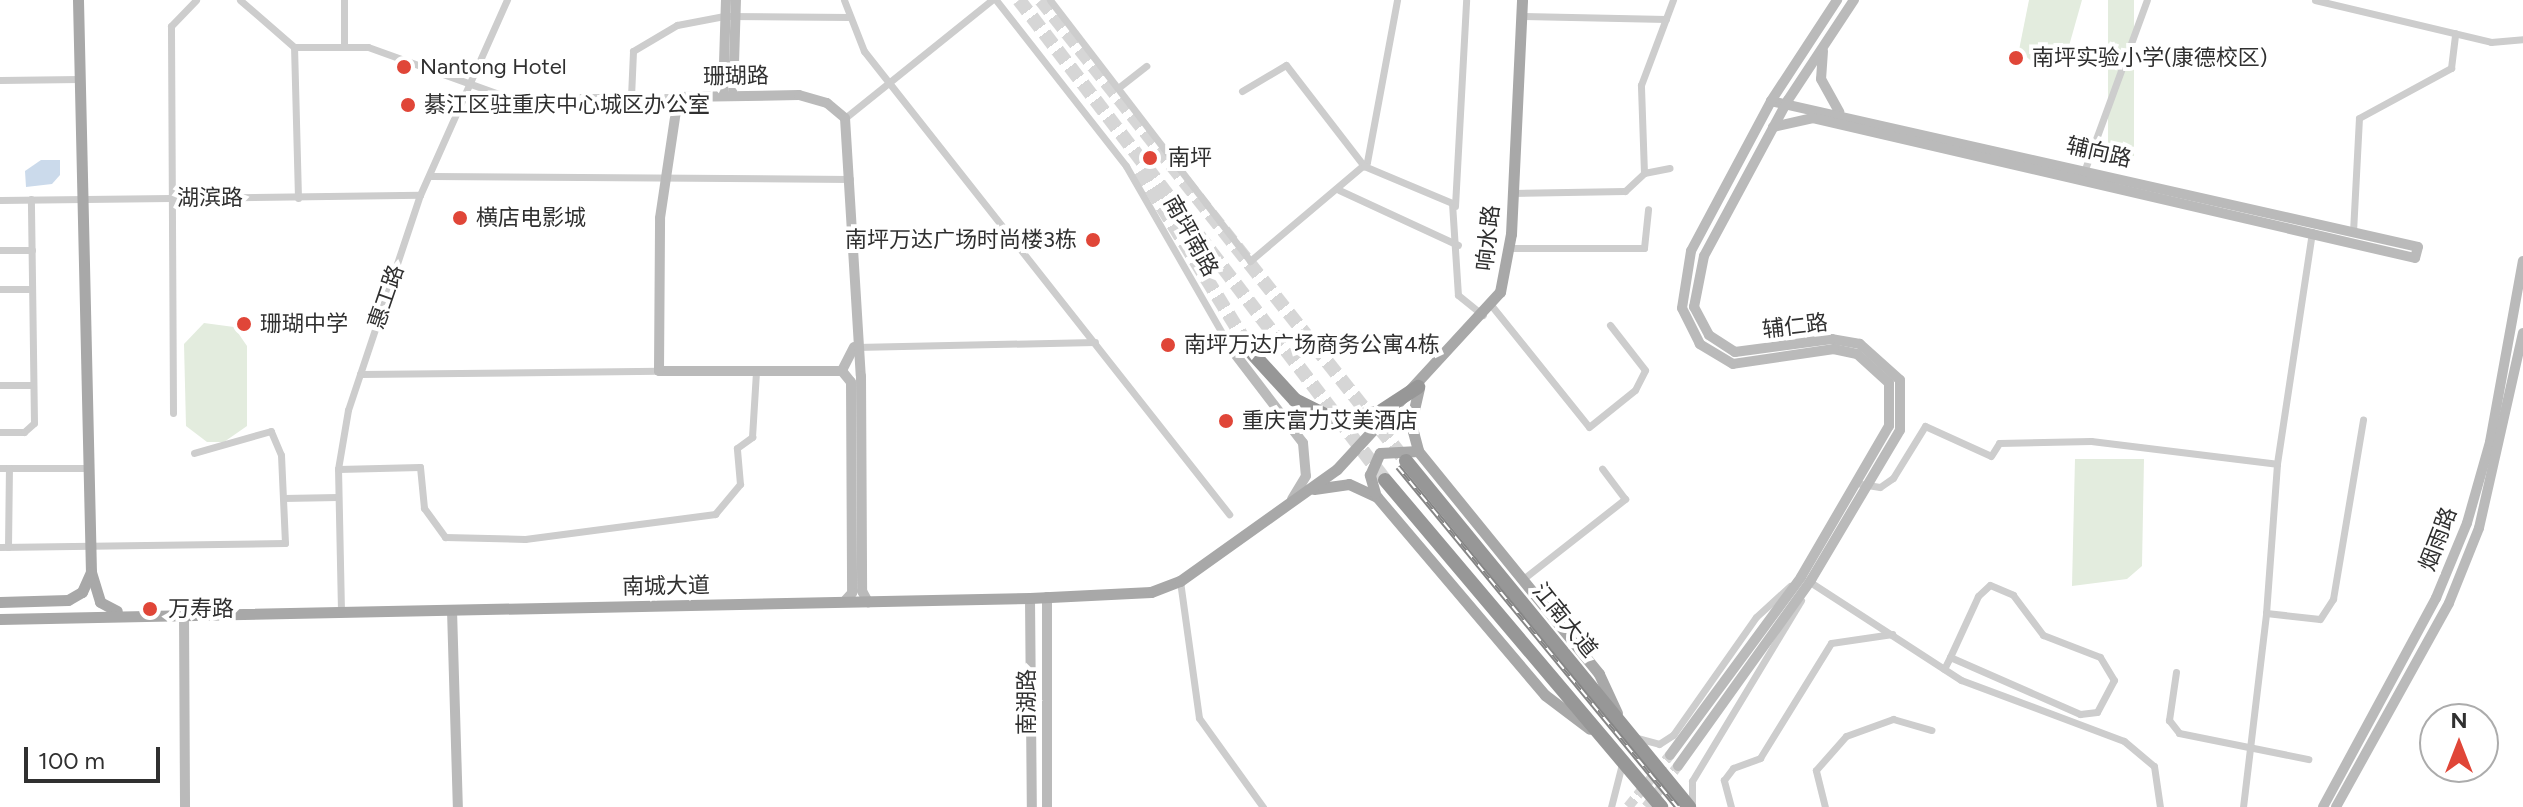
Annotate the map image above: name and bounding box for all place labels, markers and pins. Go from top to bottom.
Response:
place label: 南坪实验小学(康德校区) [2032,45,2267,71]
marker: 南坪实验小学(康德校区) [2007,49,2025,67]
place label: Nantong Hotel [420,54,567,80]
marker: Nantong Hotel [395,58,413,76]
place label: 綦江区驻重庆中心城区办公室 [424,92,710,118]
marker: 綦江区驻重庆中心城区办公室 [399,96,417,114]
place label: 南坪 [1168,145,1212,171]
marker: 南坪 [1139,147,1161,169]
place label: 横店电影城 [476,205,586,231]
marker: 横店电影城 [451,209,469,227]
place label: 南坪万达广场时尚楼3栋 [845,227,1077,253]
marker: 南坪万达广场时尚楼3栋 [1084,231,1102,249]
place label: 珊瑚中学 [260,311,348,337]
marker: 珊瑚中学 [235,315,253,333]
place label: 南坪万达广场商务公寓4栋 [1184,332,1440,358]
marker: 南坪万达广场商务公寓4栋 [1159,336,1177,354]
place label: 重庆富力艾美酒店 [1242,408,1418,434]
marker: 重庆富力艾美酒店 [1217,412,1235,430]
place label: 万寿路 [168,596,234,622]
marker: 万寿路 [139,598,161,620]

